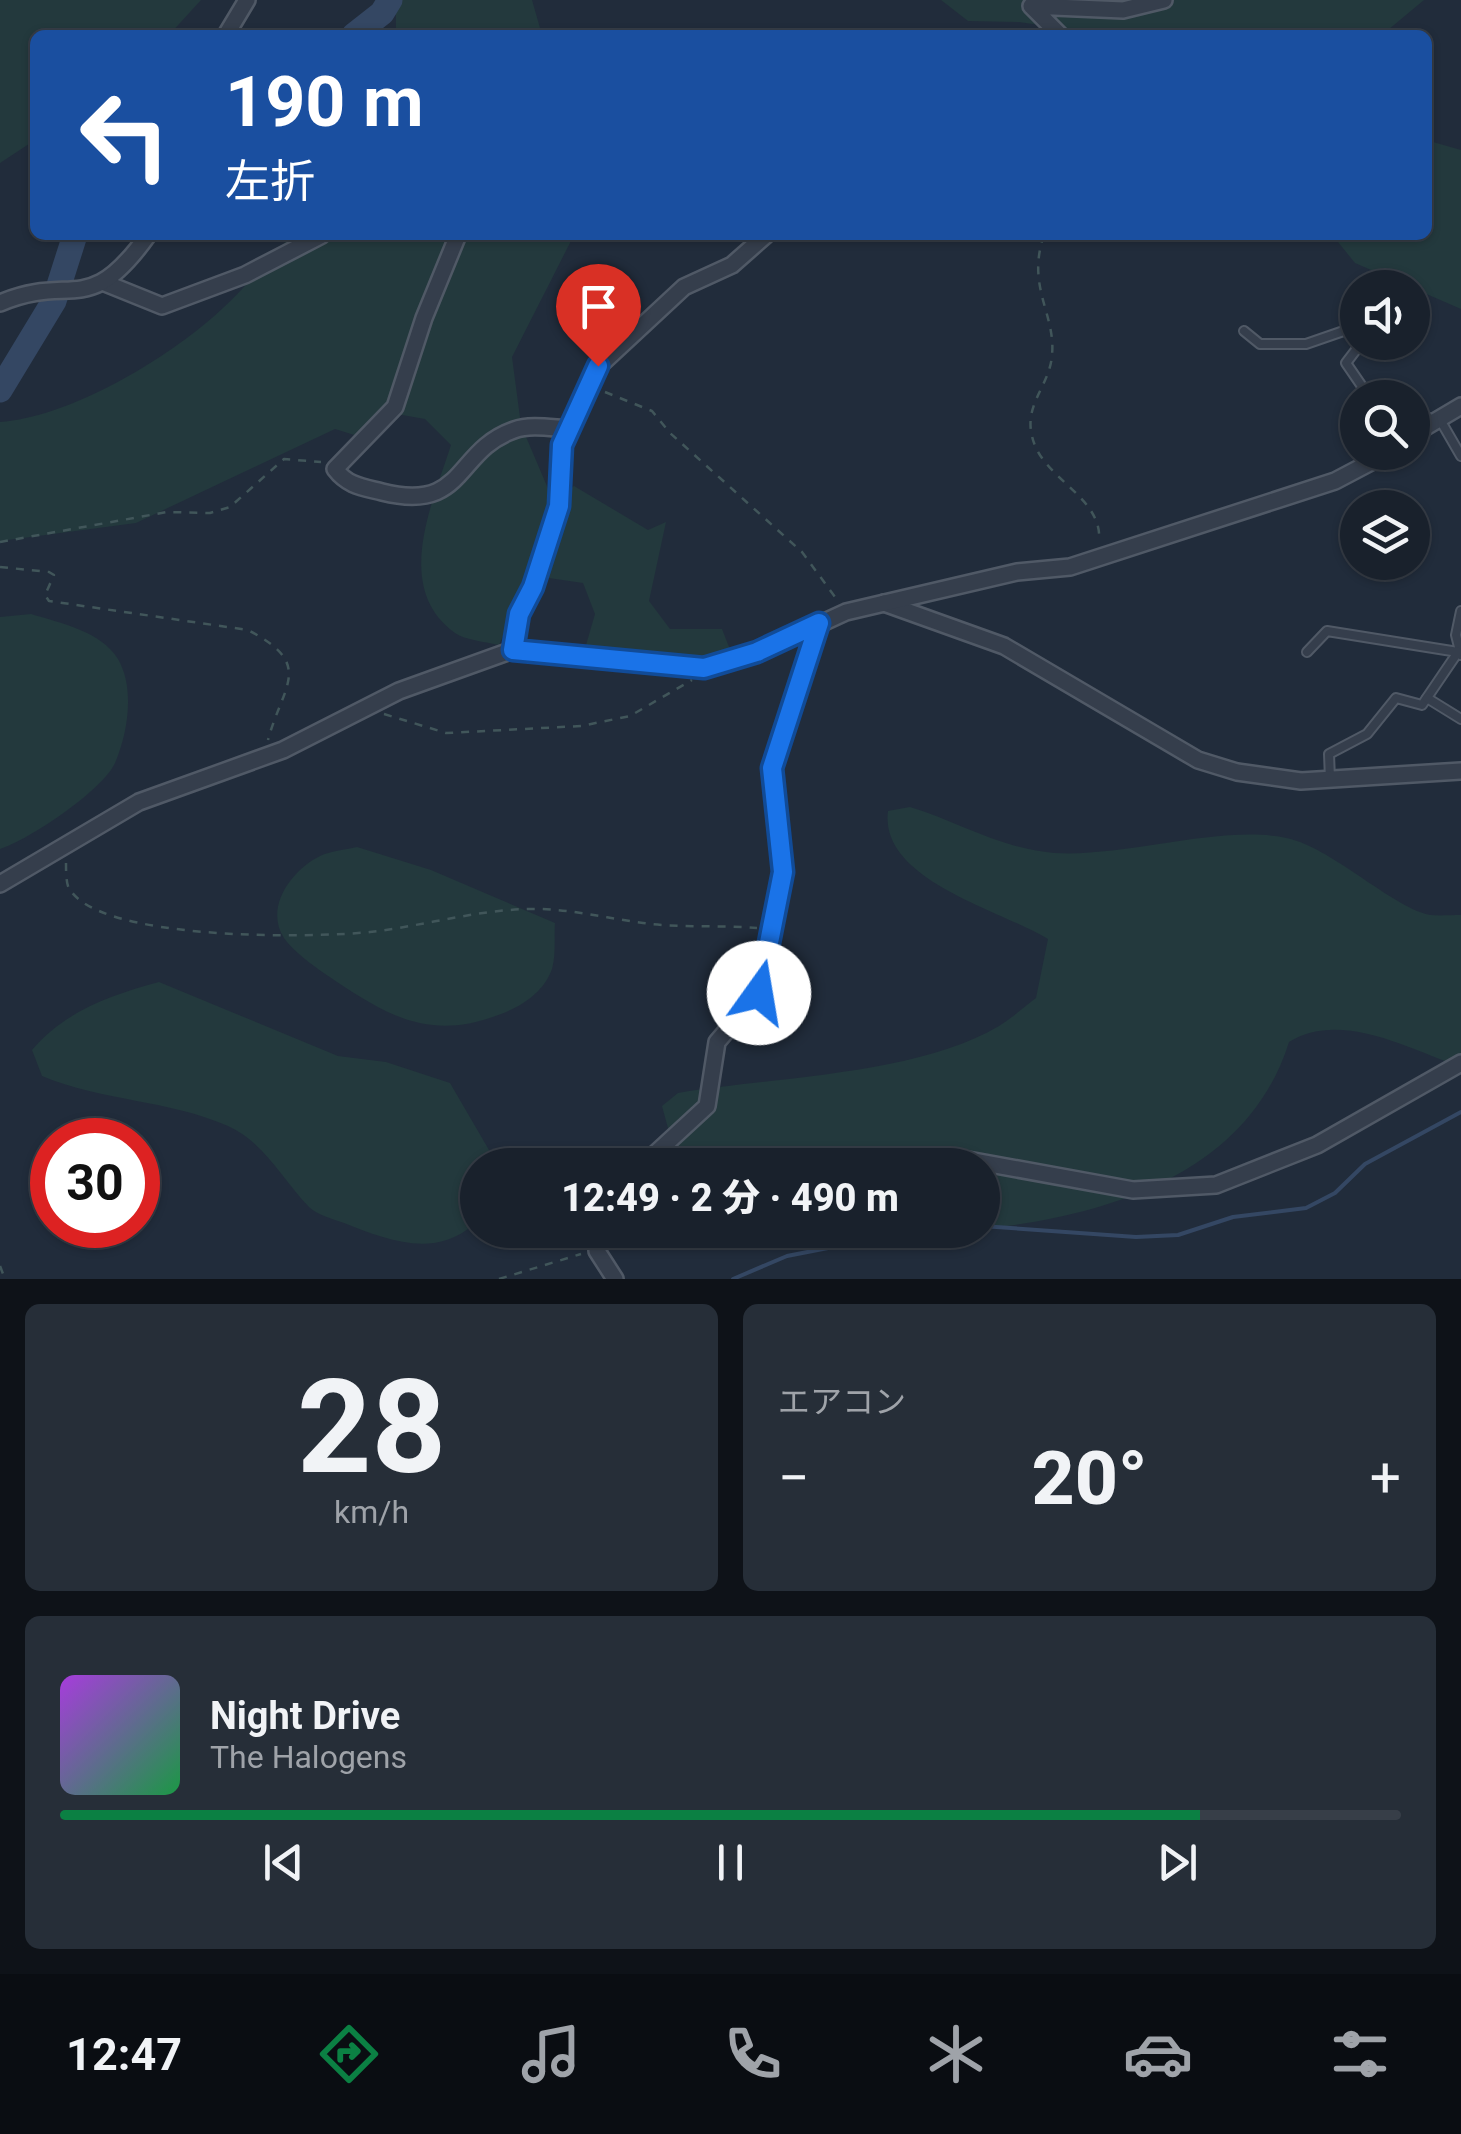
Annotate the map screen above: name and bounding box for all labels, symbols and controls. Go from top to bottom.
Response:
text: 190 m [225,61,424,143]
icon: left [60,70,190,200]
text: 左折 [225,155,315,208]
pin [556,264,641,367]
map controls [1340,270,1430,580]
button: sound [1340,270,1430,360]
icon: arrive [571,279,626,334]
button: search [1340,380,1430,470]
button: layers [1340,490,1430,580]
position arrow [707,941,811,1045]
speed limit sign: 30 [30,1118,160,1248]
text: 12:49 · 2 分 · 490 m [561,1176,899,1220]
text: 28 [297,1351,446,1504]
text: エアコン [778,1383,906,1421]
text: 20° [1032,1434,1148,1522]
text: − [778,1446,809,1510]
text: + [1370,1446,1401,1510]
text: km/h [334,1493,409,1531]
text: Night Drive [210,1694,400,1738]
text: The Halogens [210,1738,407,1776]
icon: previous [256,1835,311,1890]
icon: pause [703,1835,758,1890]
icon: next [1150,1835,1205,1890]
icon: directions [314,2019,384,2089]
icon: music [516,2019,586,2089]
icon: phone [718,2019,788,2089]
icon: climate [921,2019,991,2089]
icon: car [1123,2019,1193,2089]
icon: filters [1325,2019,1395,2089]
text: 12:47 [66,2028,182,2081]

